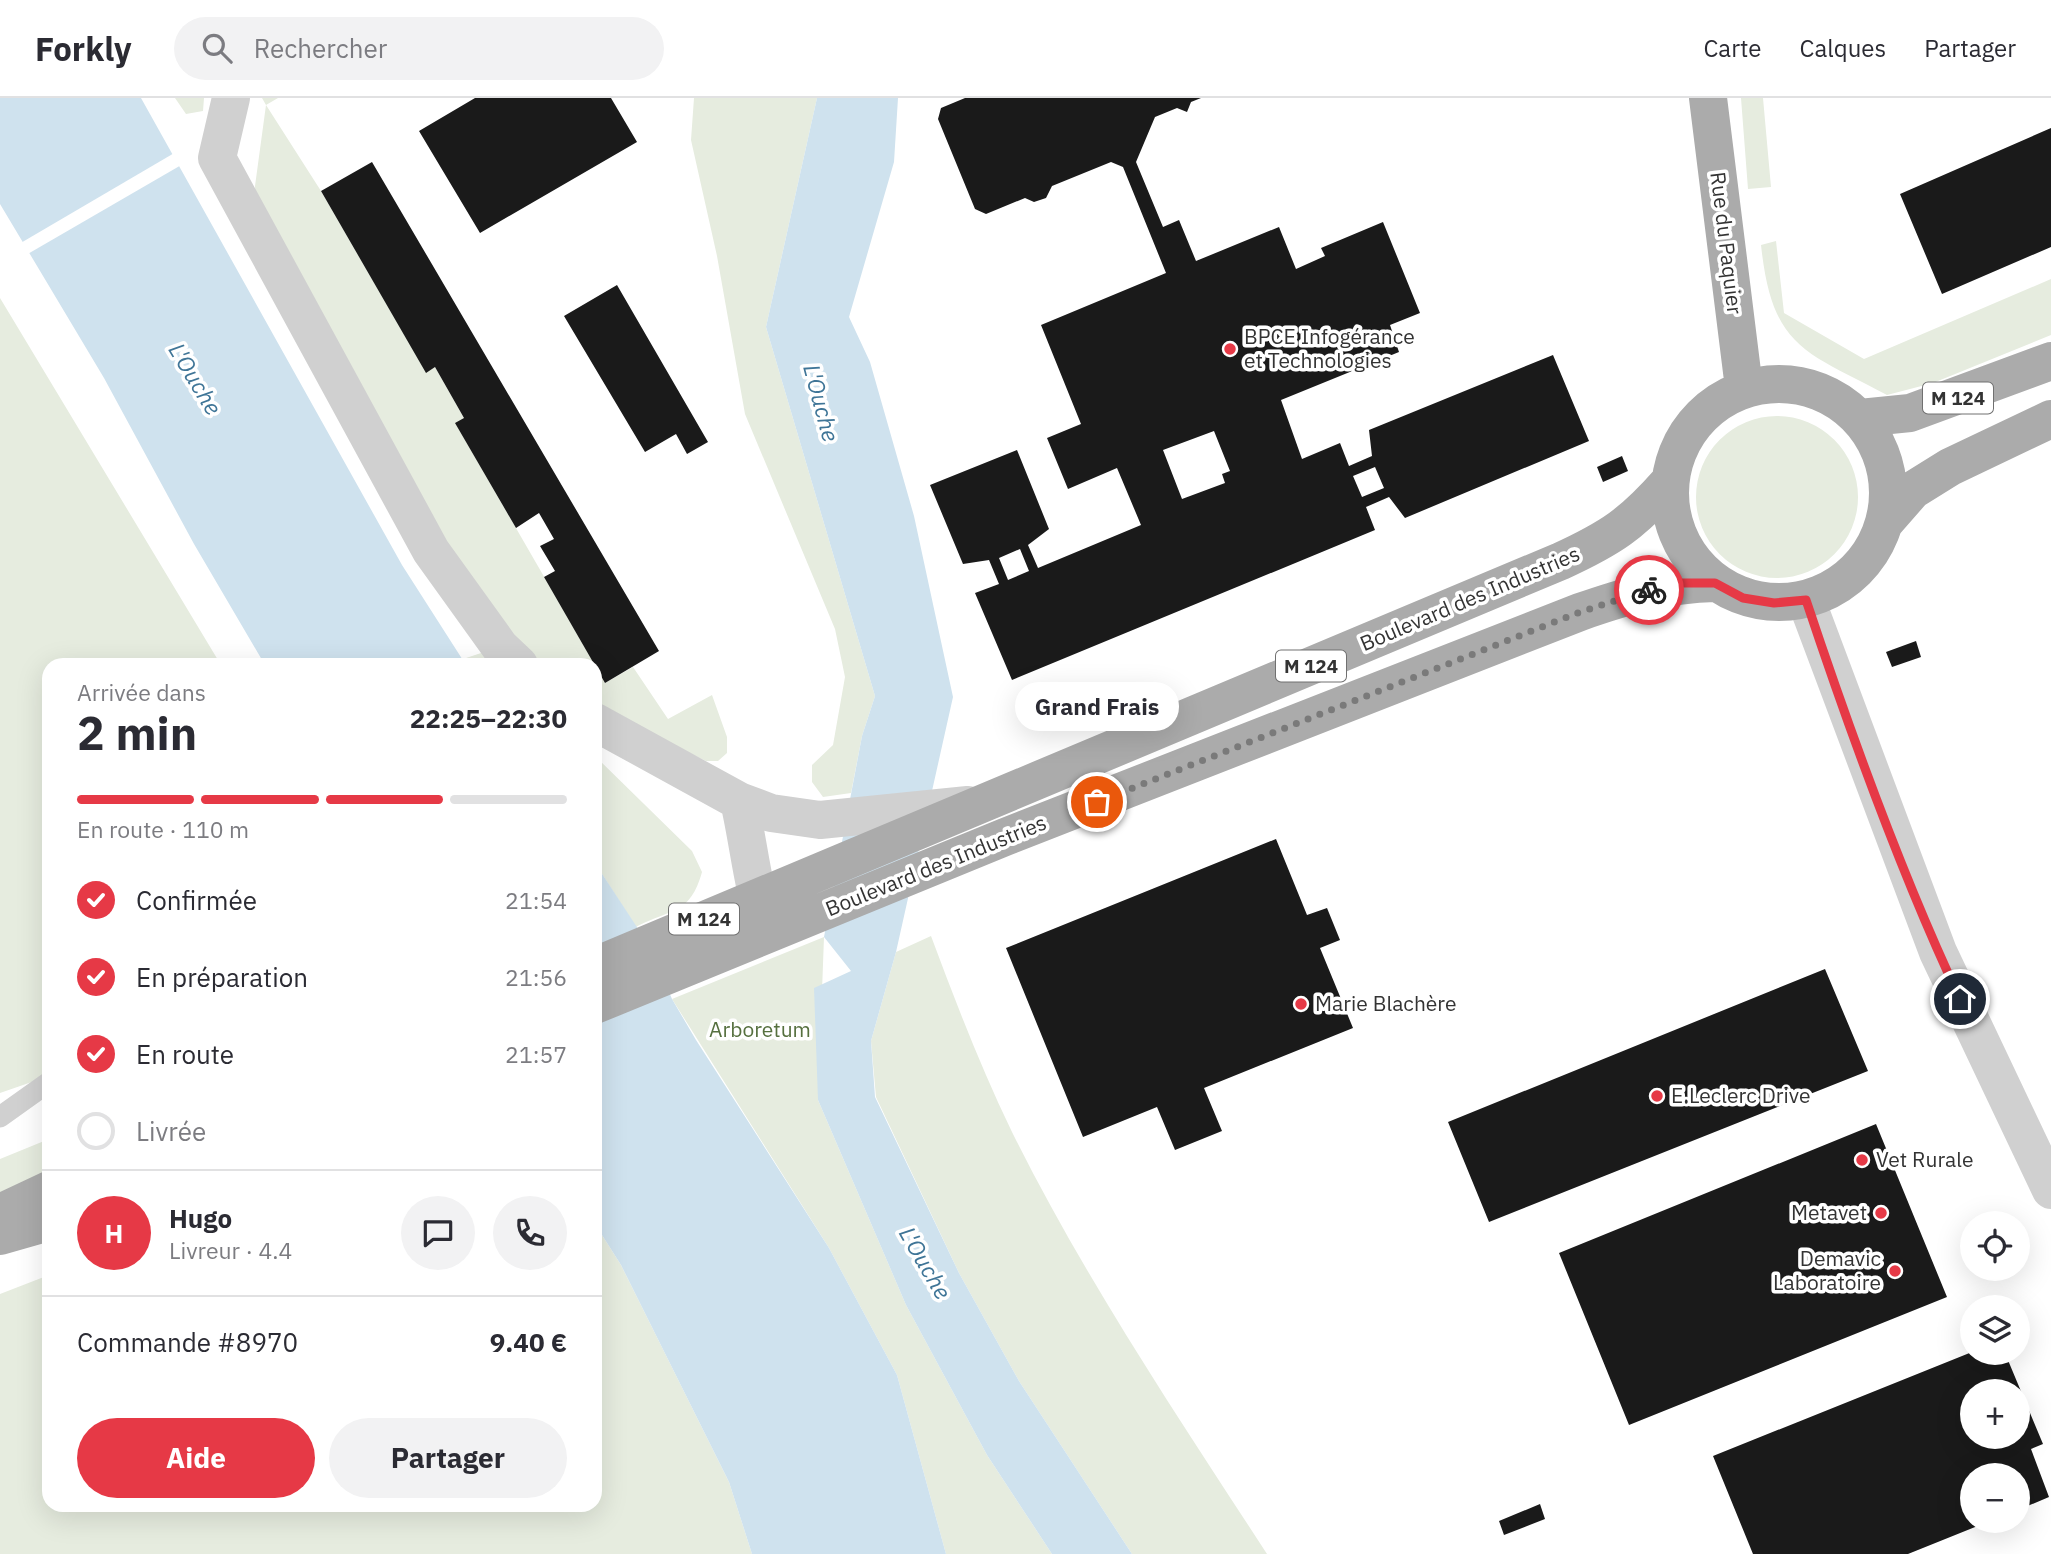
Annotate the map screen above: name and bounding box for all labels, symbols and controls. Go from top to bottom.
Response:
search box [174,17,664,80]
text: Forkly [35,27,132,70]
icon: search [198,29,236,67]
text: Rechercher [254,31,387,65]
text: Carte [1703,32,1762,64]
text: Calques [1800,32,1886,64]
text: Partager [1924,32,2016,64]
street label: Rue du Paquier [1704,170,1750,316]
place label: BPCE Infogérance et Technologies [1244,322,1415,374]
water label: L'Ouche [163,337,229,420]
marker: BPCE Infogérance et Technologies [1222,341,1238,357]
water label: L'Ouche [797,361,847,445]
road number: M 124 [1923,382,1993,414]
street label: Boulevard des Industries [1355,539,1584,657]
courier [1614,555,1684,625]
icon: bike [1630,571,1668,609]
road number: M 124 [1276,650,1346,681]
text: Arrivée dans [77,677,206,707]
callout: Grand Frais [1015,683,1179,732]
text: Grand Frais [1035,691,1159,721]
text: 22:25–22:30 [410,701,567,735]
text: 2 min [77,703,197,763]
pin [1067,772,1127,832]
icon: bag [1078,783,1116,821]
street label: Boulevard des Industries [821,808,1050,922]
text: En route · 110 m [77,814,249,844]
icon: check [77,881,115,919]
text: Confirmée [136,883,257,917]
text: 21:54 [505,885,567,915]
road number: M 124 [669,904,739,934]
icon: check [77,958,115,996]
text: En préparation [136,960,308,994]
text: 21:56 [505,962,567,992]
pin [1930,969,1990,1029]
icon: home [1941,980,1979,1018]
place label: Marie Blachère [1315,989,1457,1017]
marker: Marie Blachère [1293,996,1309,1012]
park label: Arboretum [709,1015,811,1043]
icon: check [77,1035,115,1073]
text: En route [136,1037,234,1071]
text: 21:57 [505,1039,567,1069]
place label: E.Leclerc Drive [1671,1081,1810,1109]
marker: E.Leclerc Drive [1649,1088,1665,1104]
text: Livrée [136,1114,206,1148]
place label: Vet Rurale [1876,1145,1973,1173]
marker: Vet Rurale [1854,1152,1870,1168]
button: chat [401,1196,475,1270]
button: phone [493,1196,567,1270]
place label: Metavet [1791,1198,1867,1226]
text: Hugo [169,1201,232,1235]
marker: Metavet [1873,1205,1889,1221]
map controls [1960,1211,2030,1533]
button: locate [1960,1211,2030,1281]
text: H [105,1216,123,1250]
water label: L'Ouche [893,1221,959,1304]
text: Livreur · 4.4 [169,1235,292,1265]
place label: Demavic Laboratoire [1773,1244,1881,1296]
marker: Demavic Laboratoire [1887,1263,1903,1279]
button: layers [1960,1295,2030,1365]
text: Commande #8970 [77,1325,298,1359]
text: 9.40 € [490,1325,567,1359]
button: + [1960,1379,2030,1449]
button: Aide [77,1418,315,1498]
button: Partager [329,1418,567,1498]
button: − [1960,1463,2030,1533]

